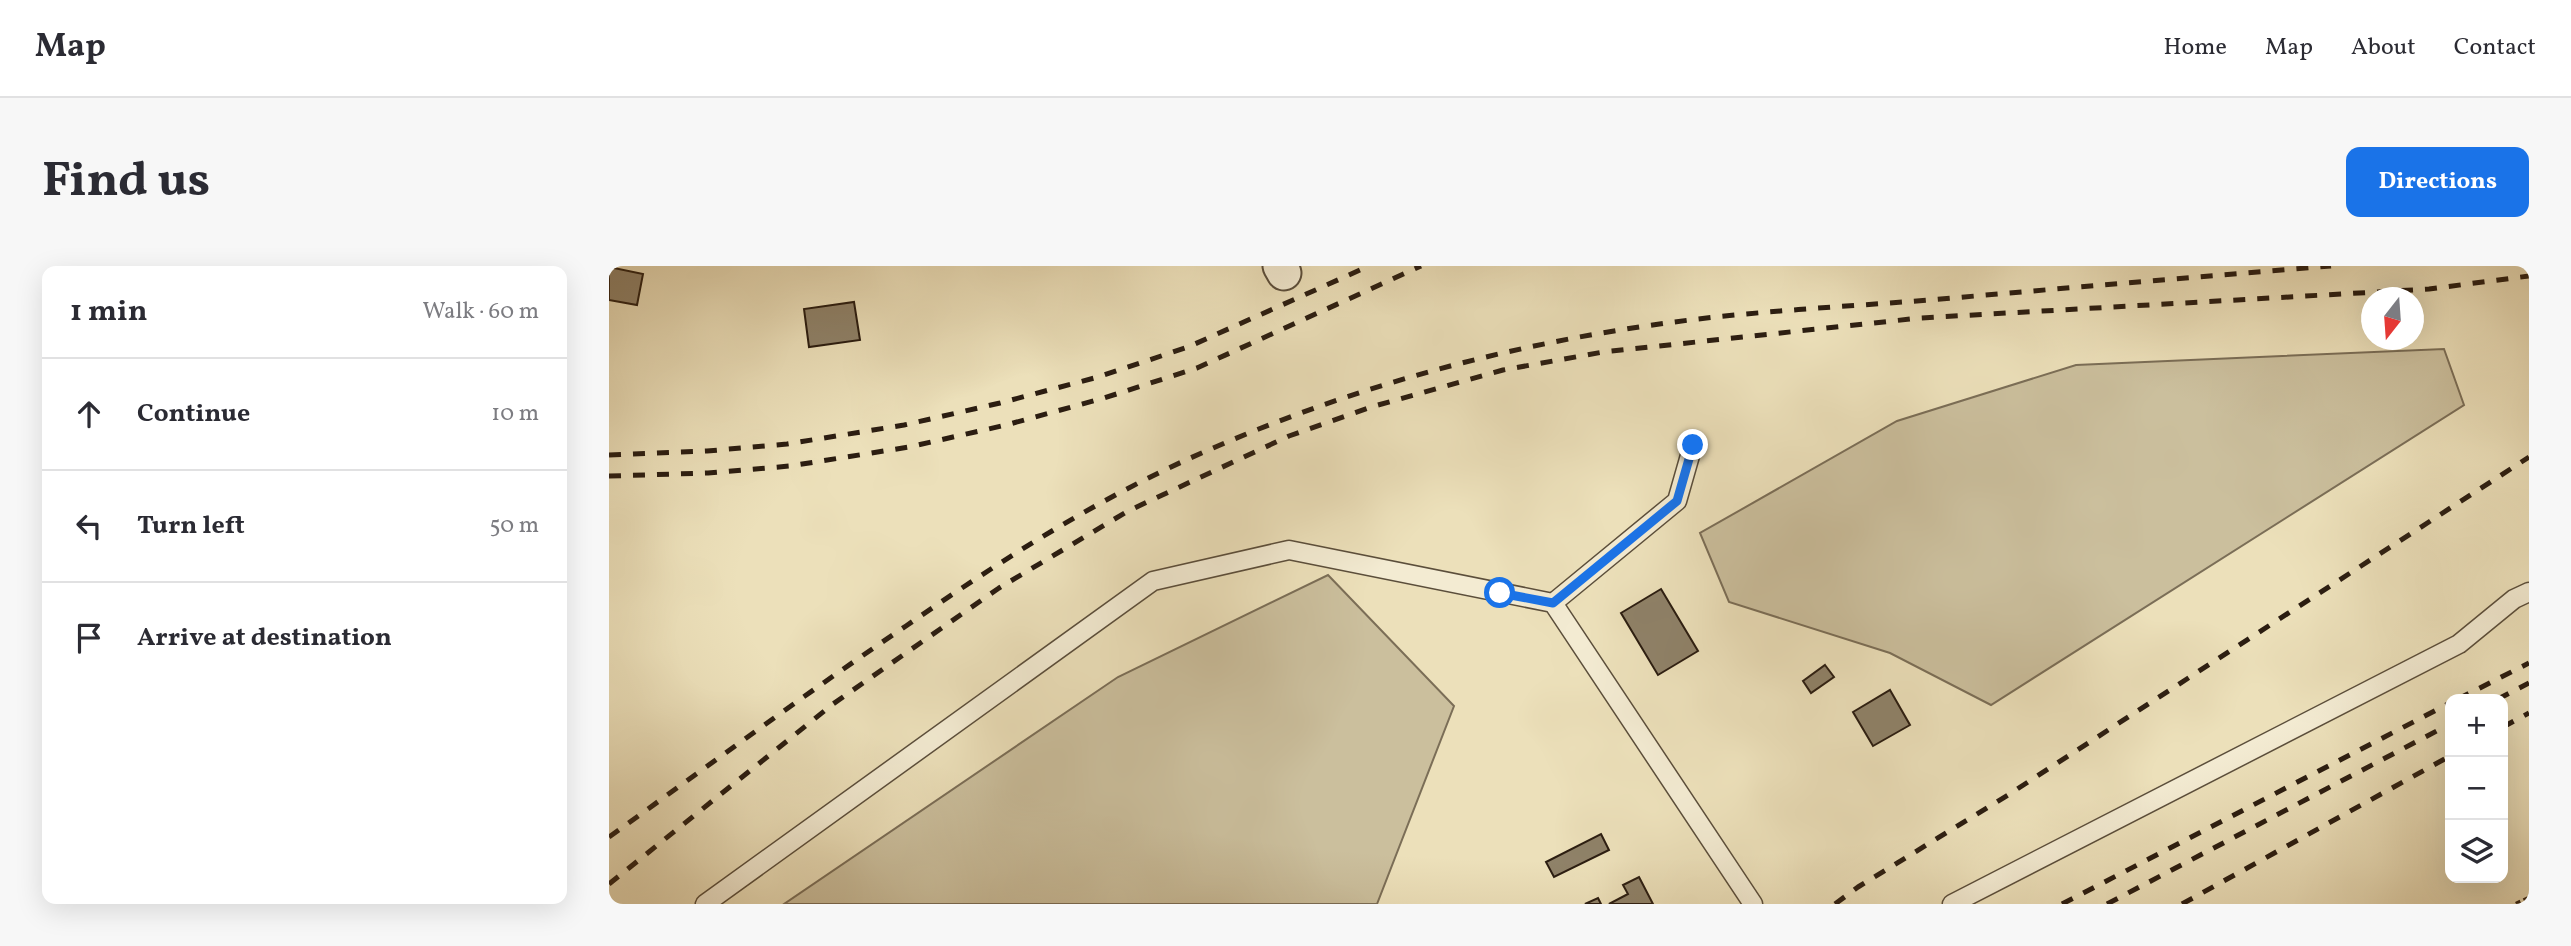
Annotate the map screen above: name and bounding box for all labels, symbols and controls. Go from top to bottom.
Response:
text: Map [35,25,106,71]
text: Home [2163,31,2227,65]
text: Map [2265,31,2313,65]
text: About [2351,31,2416,65]
text: Contact [2454,31,2536,65]
button: Directions [2346,147,2529,217]
text: Find us [42,148,210,217]
north arrow [2361,287,2424,350]
text: 1 min [70,291,147,333]
text: Walk · 60 m [423,296,539,328]
icon: ahead [70,395,108,433]
text: Continue [137,396,250,432]
text: 10 m [491,398,539,430]
route end [1677,429,1708,460]
icon: left [70,507,108,545]
text: Turn left [137,508,245,544]
text: 50 m [490,510,539,542]
route start [1484,577,1515,608]
icon: arrive [70,619,108,657]
text: Arrive at destination [137,620,392,656]
map controls [2445,694,2508,883]
button: + [2445,694,2508,757]
button: − [2445,757,2508,820]
button: layers [2445,820,2508,883]

